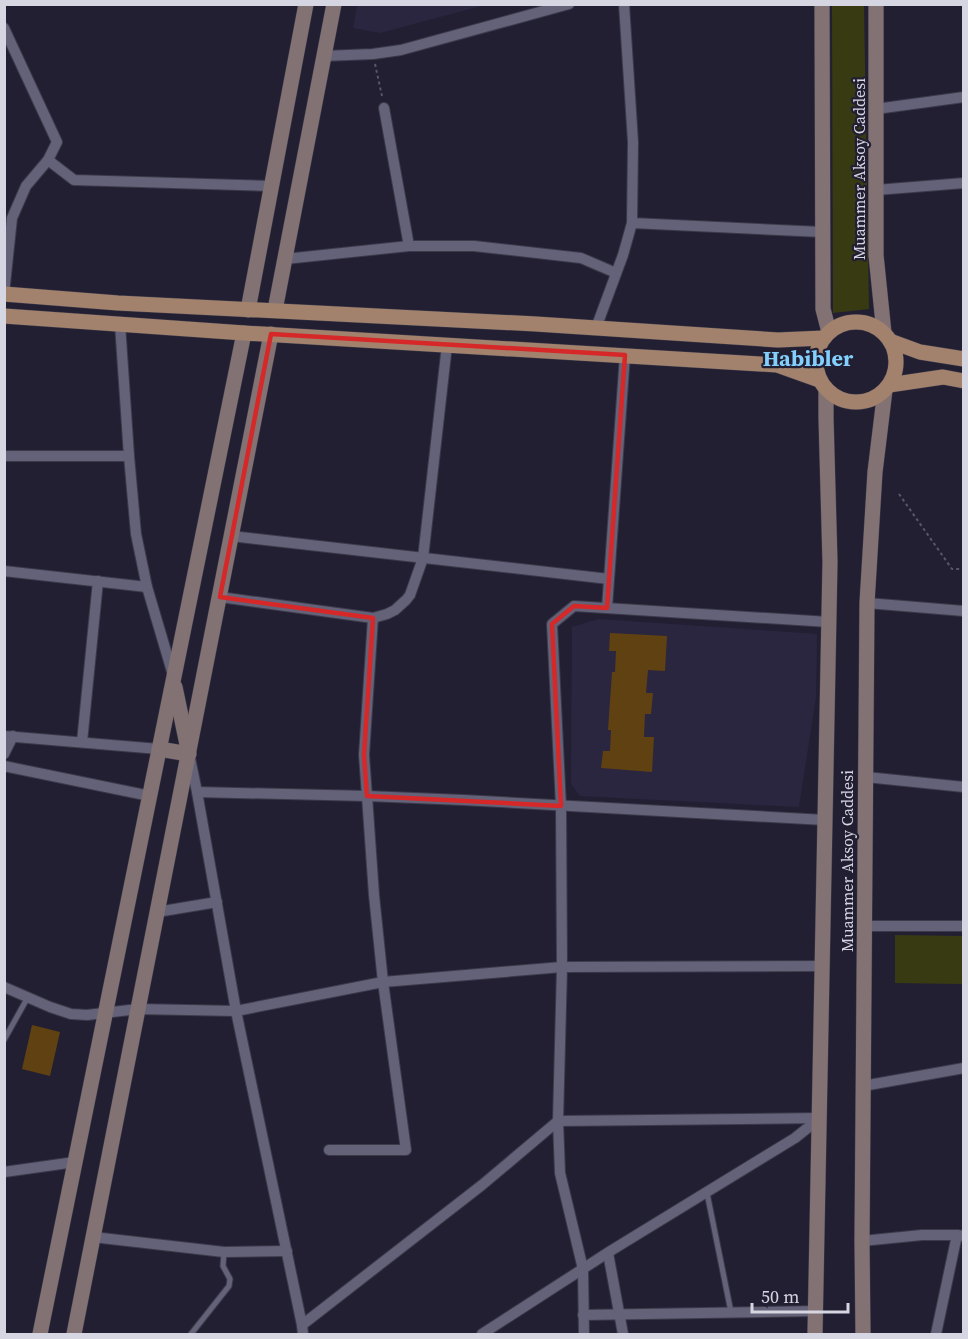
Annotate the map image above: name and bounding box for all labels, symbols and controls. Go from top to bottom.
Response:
street label: Muammer Aksoy Caddesi [848,78,870,260]
district label: Habibler [763,343,854,373]
street label: Muammer Aksoy Caddesi [836,770,858,952]
scale bar [752,1276,848,1314]
text: 50 m [761,1284,799,1309]

